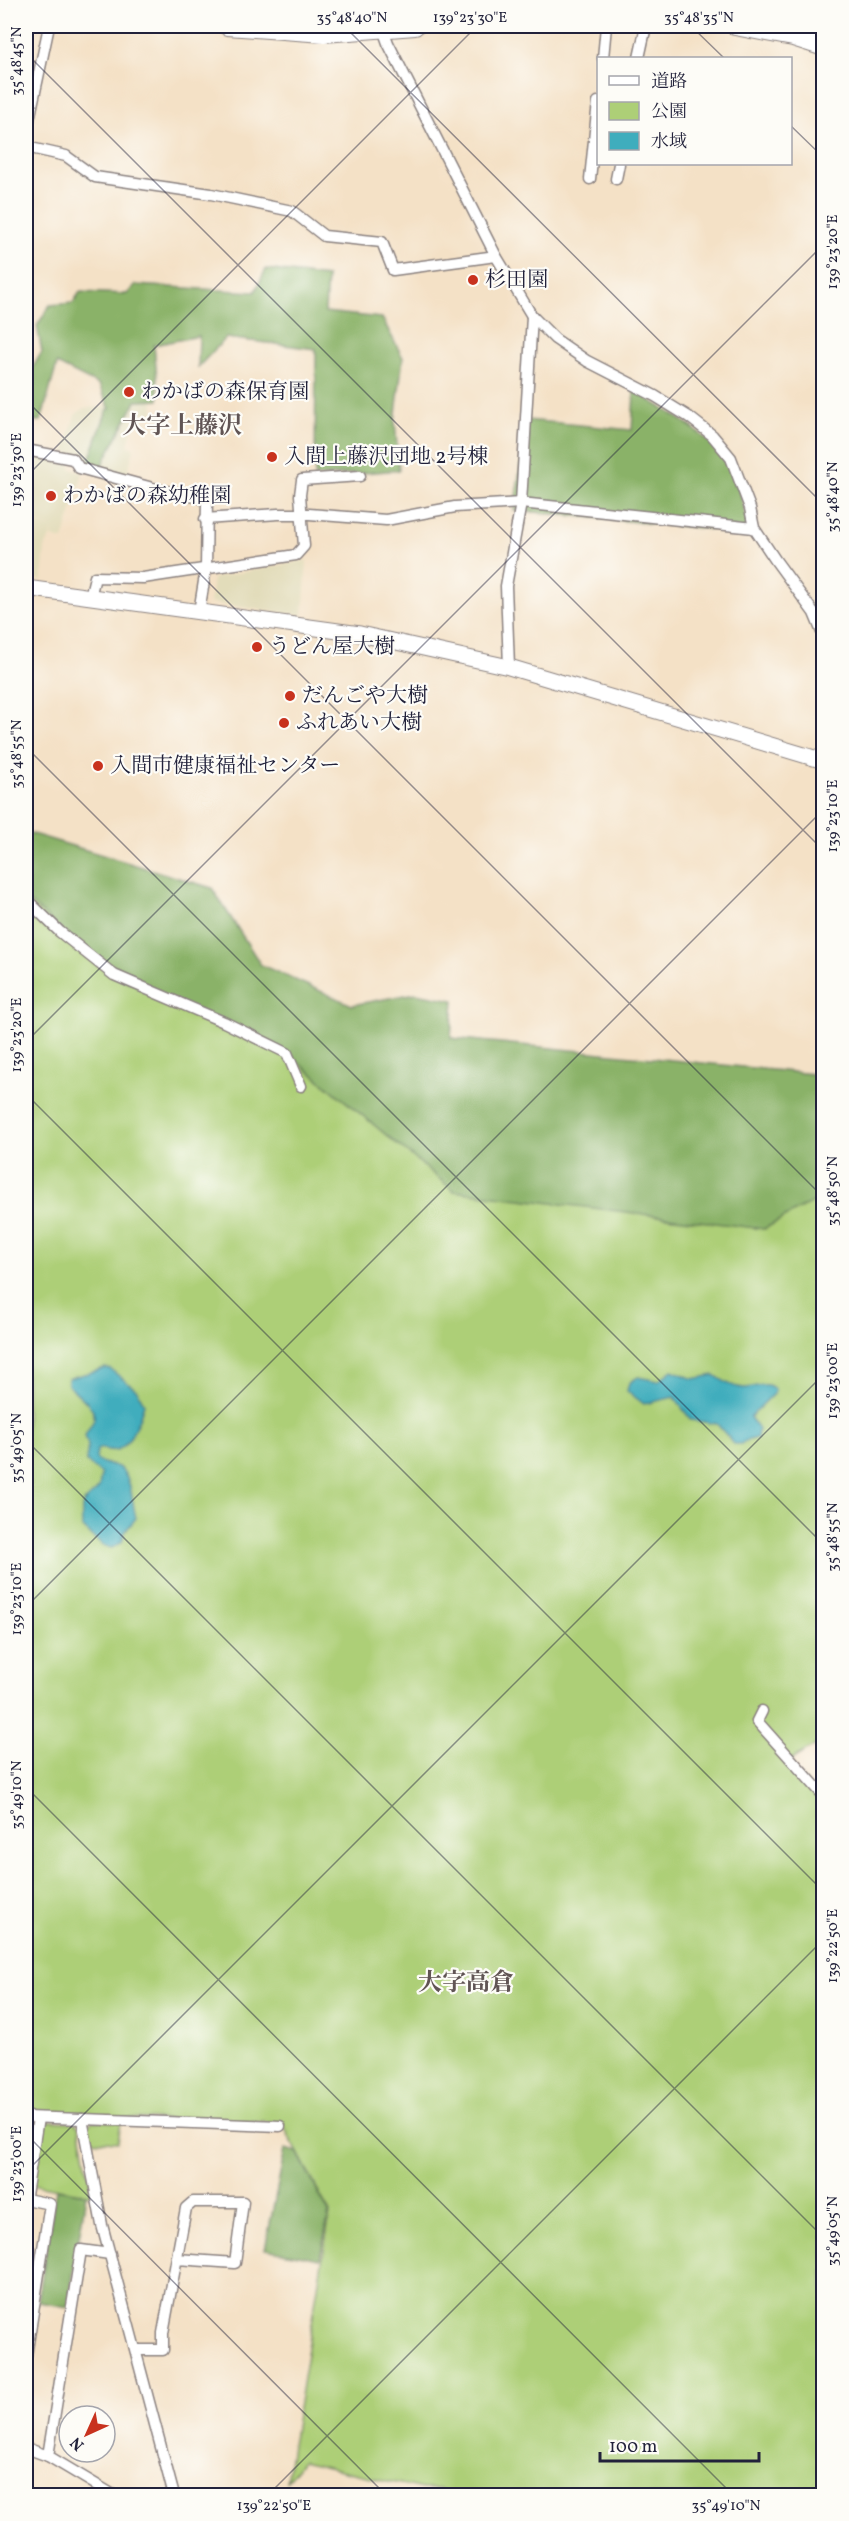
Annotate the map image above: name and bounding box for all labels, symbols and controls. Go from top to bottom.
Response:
text: 35°48'40"N [316,8,388,29]
text: 139°23'30"E [433,8,507,29]
text: 35°48'35"N [664,8,734,29]
text: 35°48'45"N [7,26,28,96]
legend [597,57,792,165]
text: 道路 [651,70,687,95]
text: 公園 [651,100,687,125]
text: 水域 [651,130,687,155]
text: 139°23'20"E [823,214,844,290]
place label: 杉田園 [485,266,548,295]
marker: 杉田園 [466,273,480,287]
place label: わかばの森保育園 [141,378,309,407]
marker: わかばの森保育園 [122,385,136,399]
district label: 大字上藤沢 [122,410,242,444]
text: 139°23'30"E [7,433,28,507]
place label: 入間上藤沢団地 2号棟 [284,443,488,472]
marker: 入間上藤沢団地 2号棟 [265,450,279,464]
text: 35°48'40"N [823,461,844,533]
place label: わかばの森幼稚園 [63,482,231,511]
marker: わかばの森幼稚園 [44,489,58,503]
place label: うどん屋大樹 [269,633,395,662]
marker: うどん屋大樹 [250,640,264,654]
place label: だんごや大樹 [302,682,428,711]
marker: だんごや大樹 [283,689,297,703]
place label: ふれあい大樹 [296,709,422,738]
marker: ふれあい大樹 [277,716,291,730]
text: 35°48'55"N [7,719,28,789]
place label: 入間市健康福祉センター [110,752,340,781]
marker: 入間市健康福祉センター [91,759,105,773]
text: 139°23'10"E [823,779,844,853]
text: 139°23'20"E [7,997,28,1073]
text: 35°48'50"N [823,1156,844,1226]
text: 139°23'00"E [823,1343,844,1419]
text: 35°49'05"N [7,1413,28,1483]
text: 35°48'55"N [823,1502,844,1572]
text: 139°23'10"E [7,1562,28,1636]
text: 35°49'10"N [7,1760,28,1830]
text: 139°22'50"E [823,1909,844,1983]
district label: 大字高倉 [418,1967,514,2001]
text: 139°23'00"E [7,2126,28,2202]
text: 35°49'05"N [823,2196,844,2266]
north arrow [57,2404,117,2464]
scale bar [600,2425,759,2463]
text: N [66,2431,90,2455]
text: 100 m [609,2435,658,2460]
text: 139°22'50"E [237,2496,311,2517]
text: 35°49'10"N [691,2496,761,2517]

